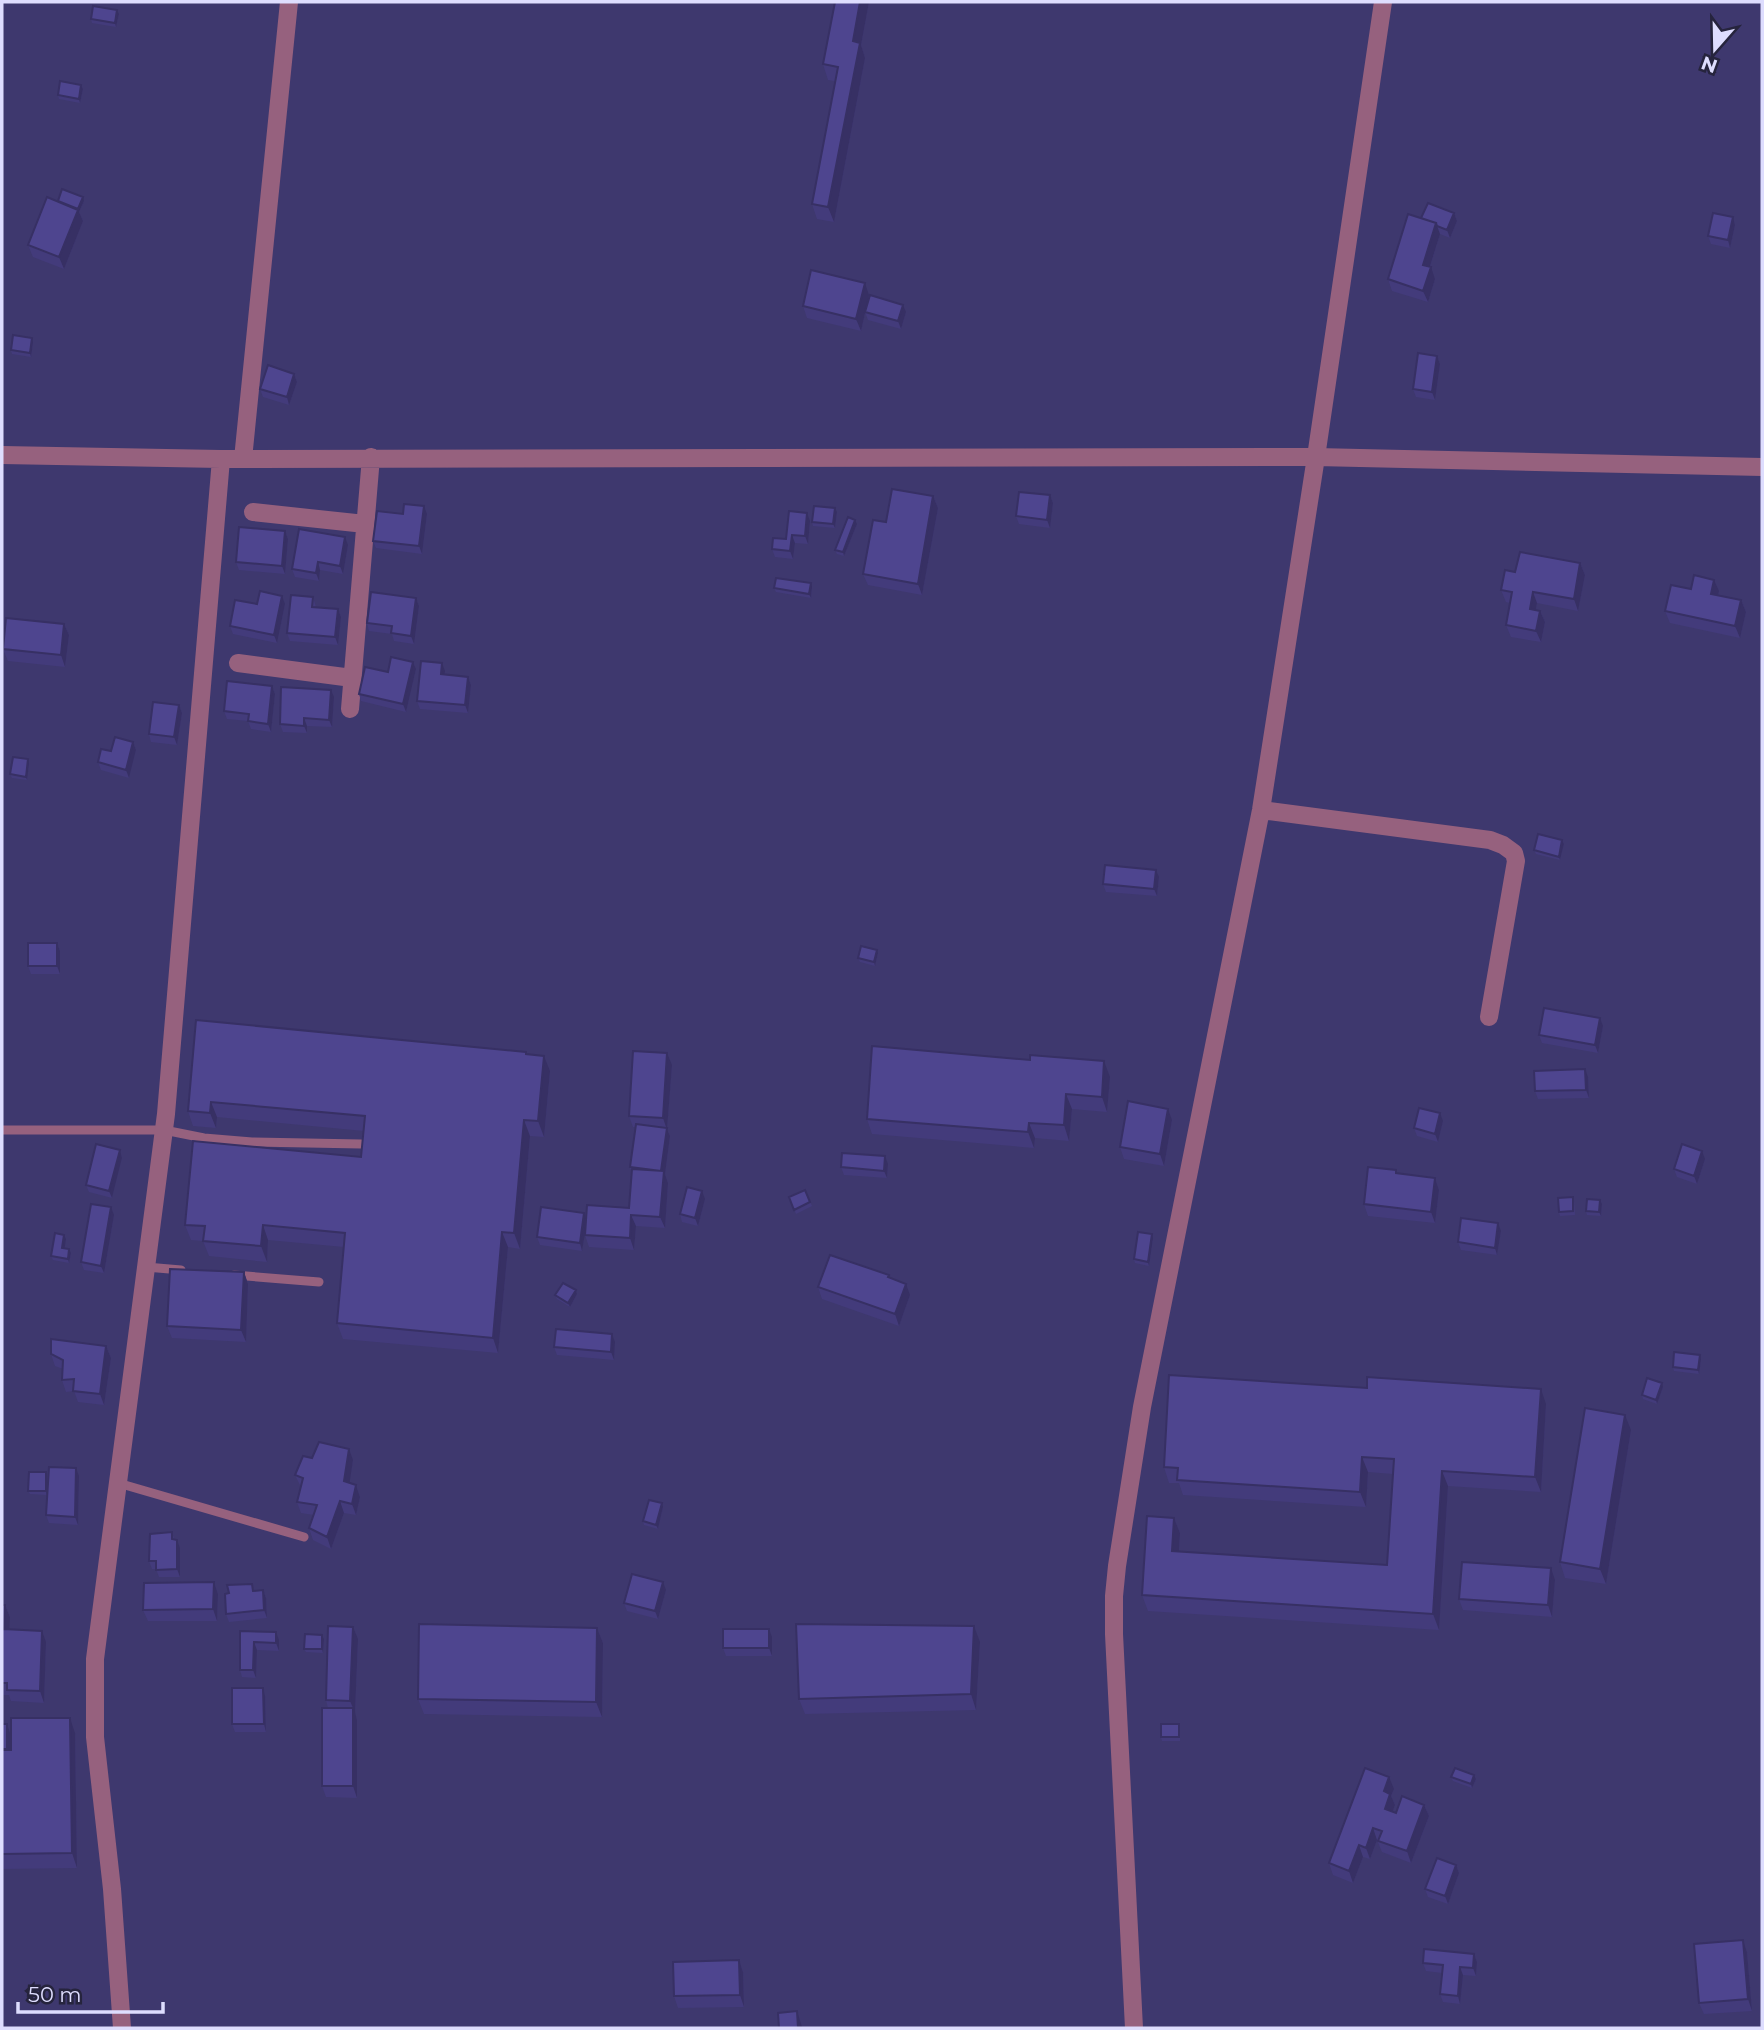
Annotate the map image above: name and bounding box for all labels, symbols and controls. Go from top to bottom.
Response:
north arrow [1680,14,1750,84]
text: N [1698,51,1721,78]
scale bar [18,1970,163,2014]
text: 50 m [28,1982,82,2007]

